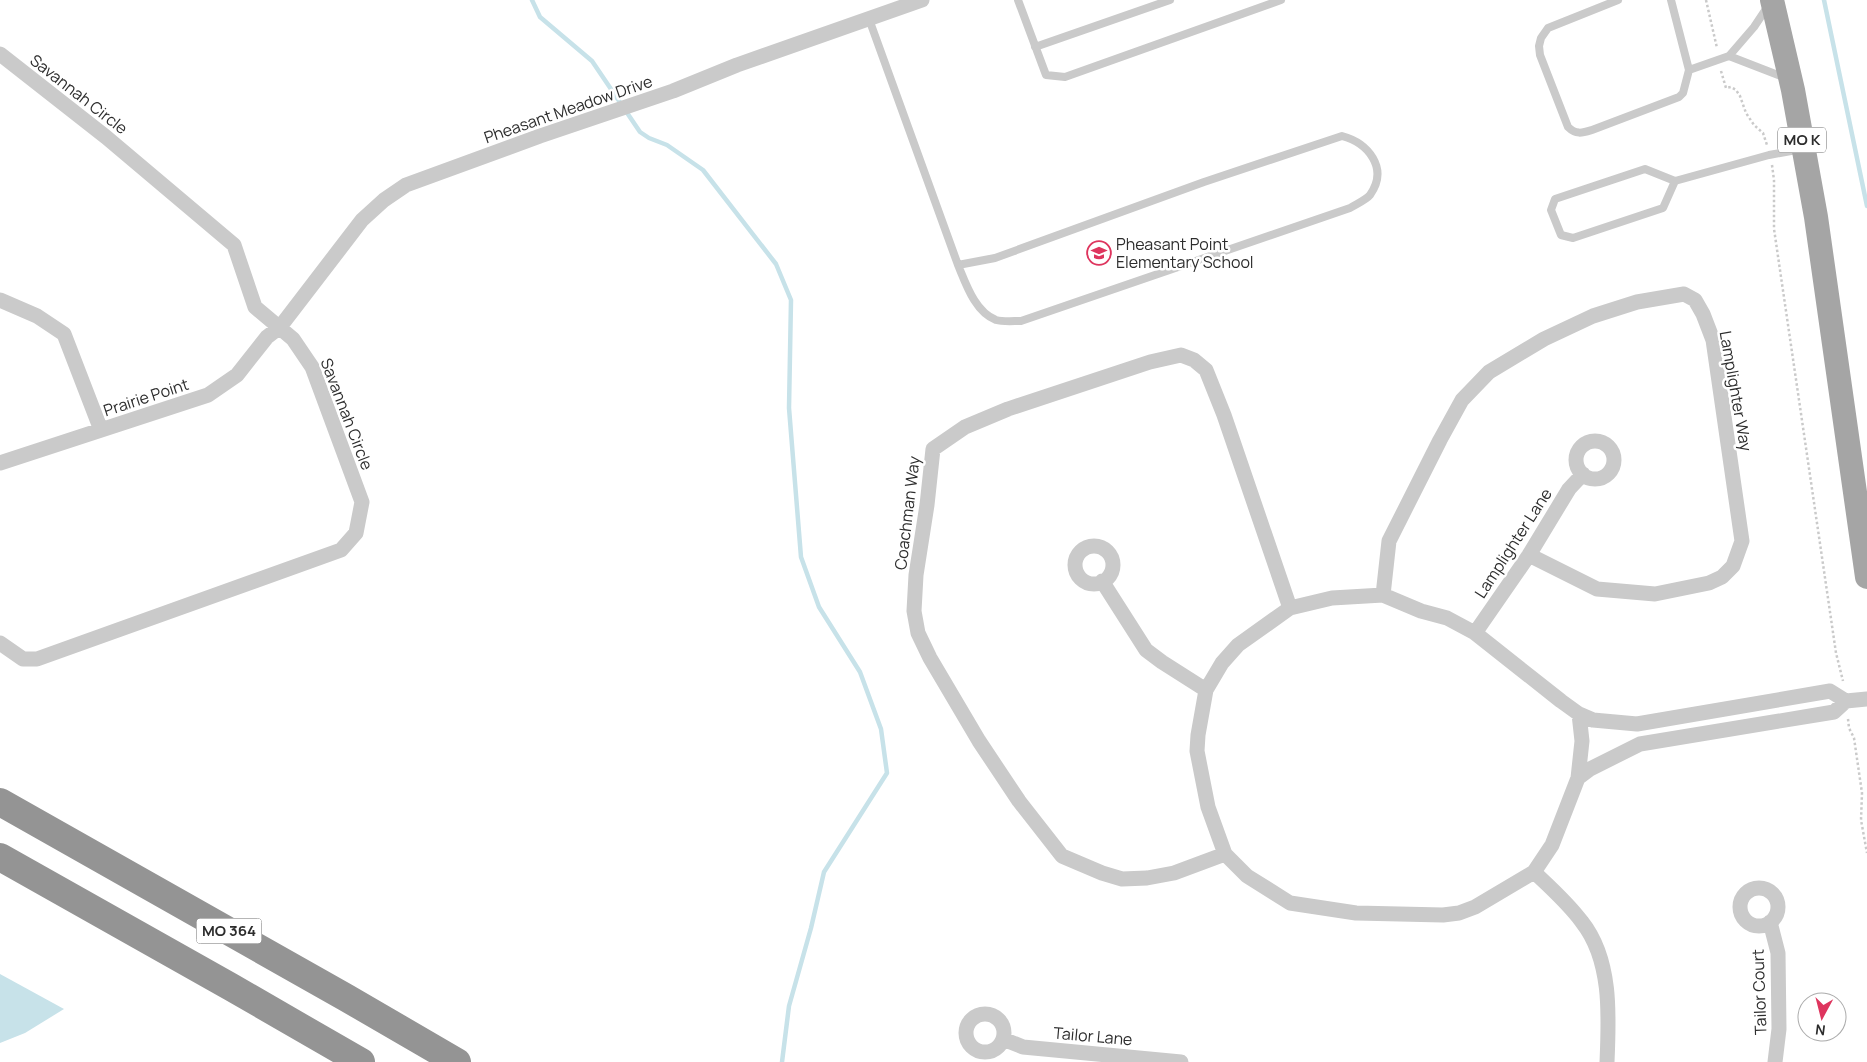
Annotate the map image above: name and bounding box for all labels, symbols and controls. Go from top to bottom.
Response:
street label: Savannah Circle [26,49,132,139]
street label: Pheasant Meadow Drive [481,70,655,148]
road number: MO K [1778,128,1826,152]
place label: Pheasant Point Elementary School [1116,233,1254,273]
school or university icon: Pheasant Point Elementary School [1086,240,1112,266]
street label: Lamplighter Way [1715,329,1758,454]
street label: Savannah Circle [316,355,378,473]
street label: Prairie Point [101,373,191,421]
street label: Coachman Way [889,454,925,571]
street label: Lamplighter Lane [1469,484,1557,602]
road number: MO 364 [196,918,262,944]
street label: Tailor Court [1747,949,1771,1035]
north arrow [1797,992,1847,1042]
text: N [1814,1020,1827,1040]
street label: Tailor Lane [1053,1022,1133,1050]

